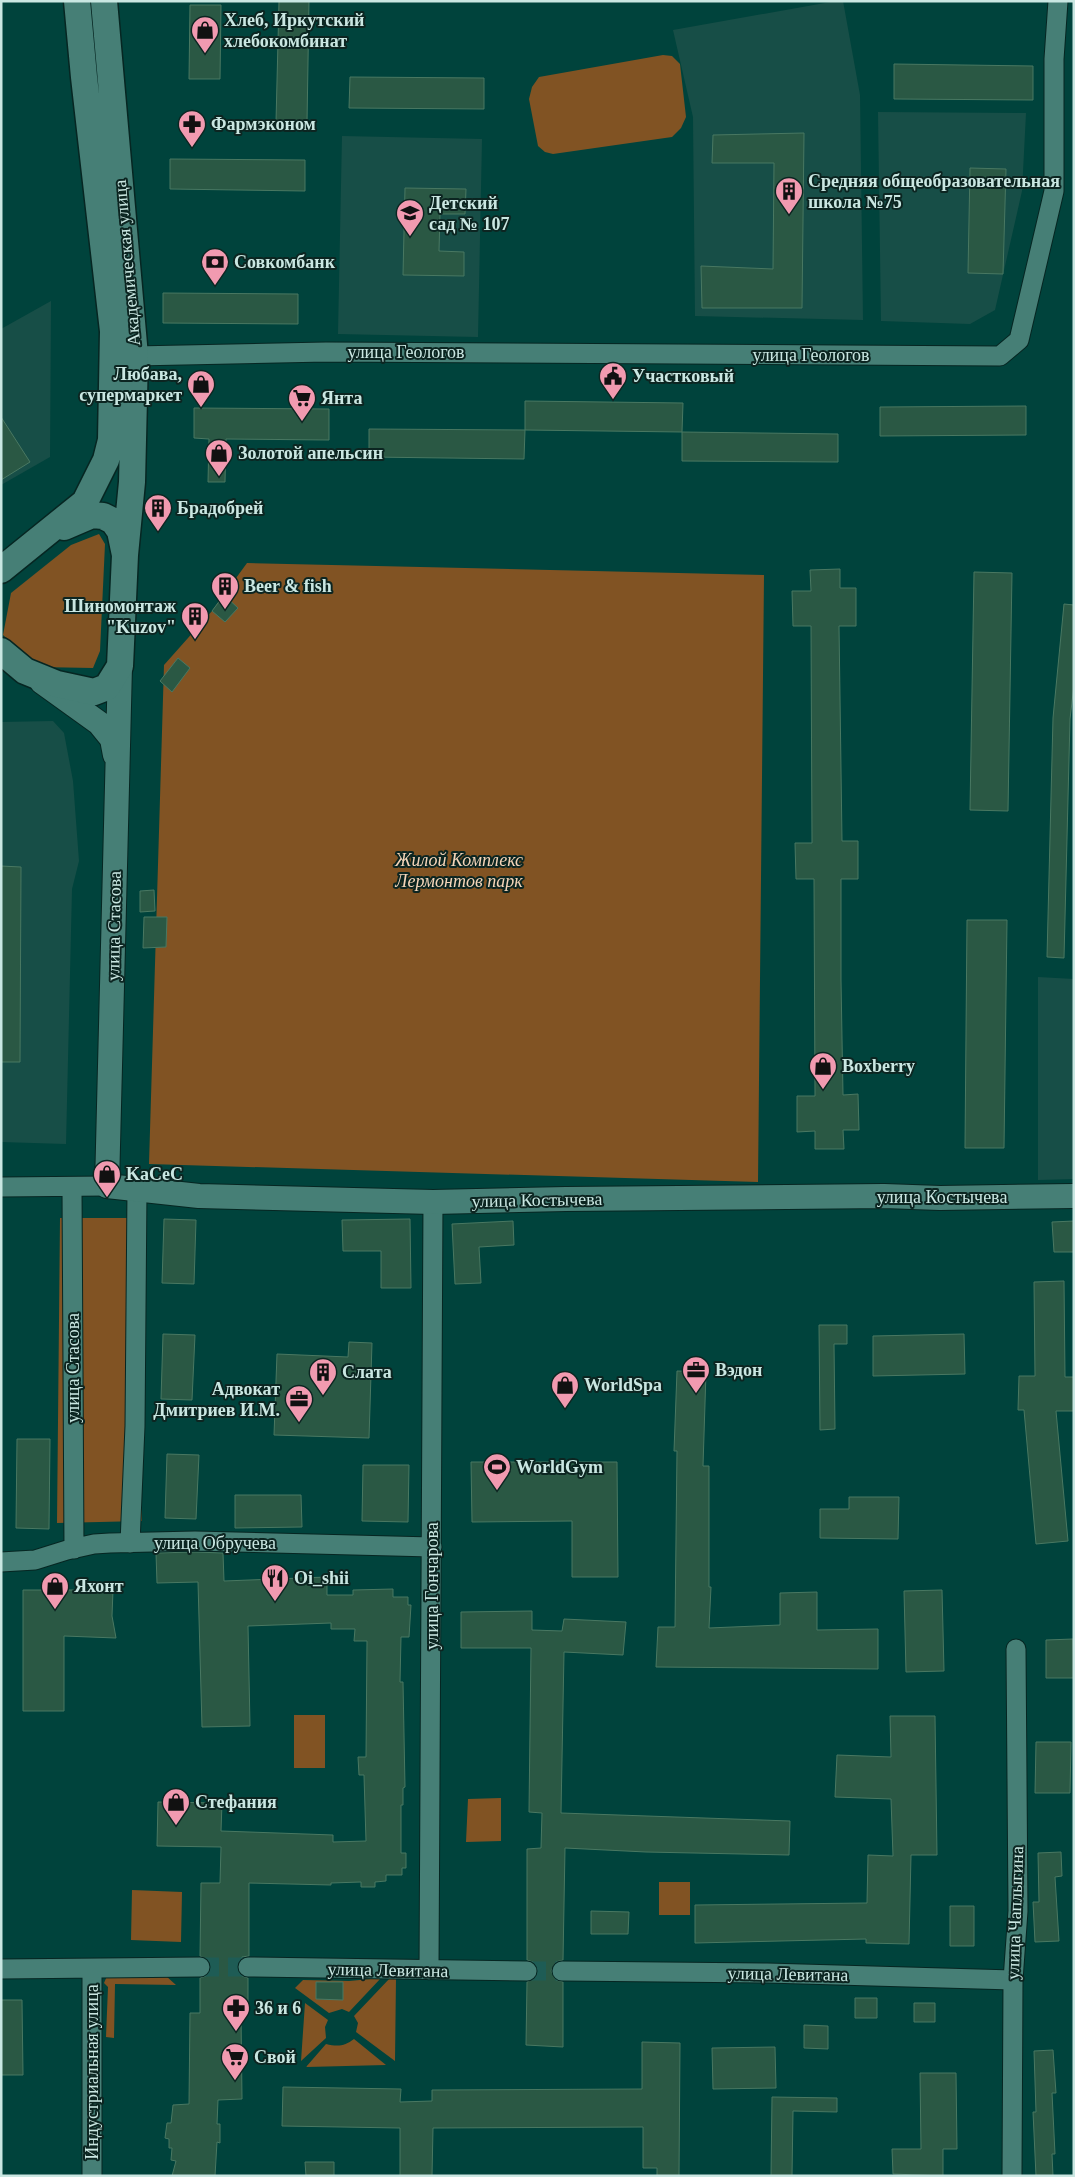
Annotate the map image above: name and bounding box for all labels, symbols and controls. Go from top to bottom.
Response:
place label: Хлеб, Иркутский хлебокомбинат [224,10,364,51]
shop icon: Хлеб, Иркутский хлебокомбинат [190,15,220,54]
pharmacy icon: Фармэконом [177,109,207,148]
place label: Фармэконом [211,114,316,134]
place label: Средняя общеобразовательная школа №75 [808,171,1060,212]
building icon: Средняя общеобразовательная школа №75 [774,176,804,215]
street label: Академическая улица [110,179,144,347]
place label: Детский сад № 107 [429,193,509,234]
school or university icon: Детский сад № 107 [395,198,425,237]
bank icon: Совкомбанк [200,247,230,286]
place label: Совкомбанк [234,252,336,272]
street label: улица Геологов [347,342,465,362]
street label: улица Геологов [752,345,870,365]
public building icon: Участковый [598,361,628,400]
place label: Любава, супермаркет [79,364,182,405]
place label: Участковый [632,366,734,386]
shop icon: Любава, супермаркет [186,369,216,408]
supermarket icon: Янта [287,383,317,422]
place label: Янта [321,388,362,408]
shop icon: Золотой апельсин [204,438,234,477]
place label: Золотой апельсин [238,443,383,463]
building icon: Брадобрей [143,493,173,532]
place label: Брадобрей [177,498,263,518]
building icon: Beer & fish [210,571,240,610]
place label: Beer & fish [244,576,332,596]
place label: Шиномонтаж "Kuzov" [64,596,177,637]
building icon: Шиномонтаж "Kuzov" [180,601,210,640]
park label: Жилой Комплекс Лермонтов парк [394,850,523,891]
street label: улица Стасова [103,871,125,981]
shop icon: Boxberry [808,1051,838,1090]
place label: Boxberry [842,1056,915,1076]
shop icon: KaCeC [92,1159,122,1198]
place label: KaCeC [126,1164,183,1184]
street label: улица Костычева [877,1187,1007,1207]
street label: улица Костычева [471,1189,603,1211]
street label: улица Стасова [63,1313,83,1423]
office icon: Вэдон [681,1355,711,1394]
building icon: Слата [308,1357,338,1396]
place label: Вэдон [715,1360,762,1380]
place label: Слата [342,1362,392,1382]
shop icon: WorldSpa [550,1370,580,1409]
place label: WorldSpa [584,1375,662,1395]
place label: Адвокат Дмитриев И.М. [153,1379,280,1420]
office icon: Адвокат Дмитриев И.М. [284,1384,314,1423]
sports icon: WorldGym [482,1452,512,1491]
place label: WorldGym [516,1457,603,1477]
street label: улица Гончарова [422,1522,442,1650]
street label: улица Обручева [154,1533,276,1553]
restaurant icon: Oi_shii [260,1563,290,1602]
place label: Oi_shii [294,1568,349,1588]
shop icon: Яхонт [40,1571,70,1610]
place label: Яхонт [74,1576,124,1596]
shop icon: Стефания [161,1787,191,1826]
place label: Стефания [195,1792,277,1812]
street label: улица Чаплыгина [1003,1846,1027,1980]
street label: улица Левитана [327,1959,449,1981]
street label: улица Левитана [727,1963,849,1985]
street label: Индустриальная улица [82,1984,102,2160]
pharmacy icon: 36 и 6 [221,1993,251,2032]
place label: 36 и 6 [255,1998,301,2018]
supermarket icon: Свой [220,2042,250,2081]
place label: Свой [254,2047,296,2067]

